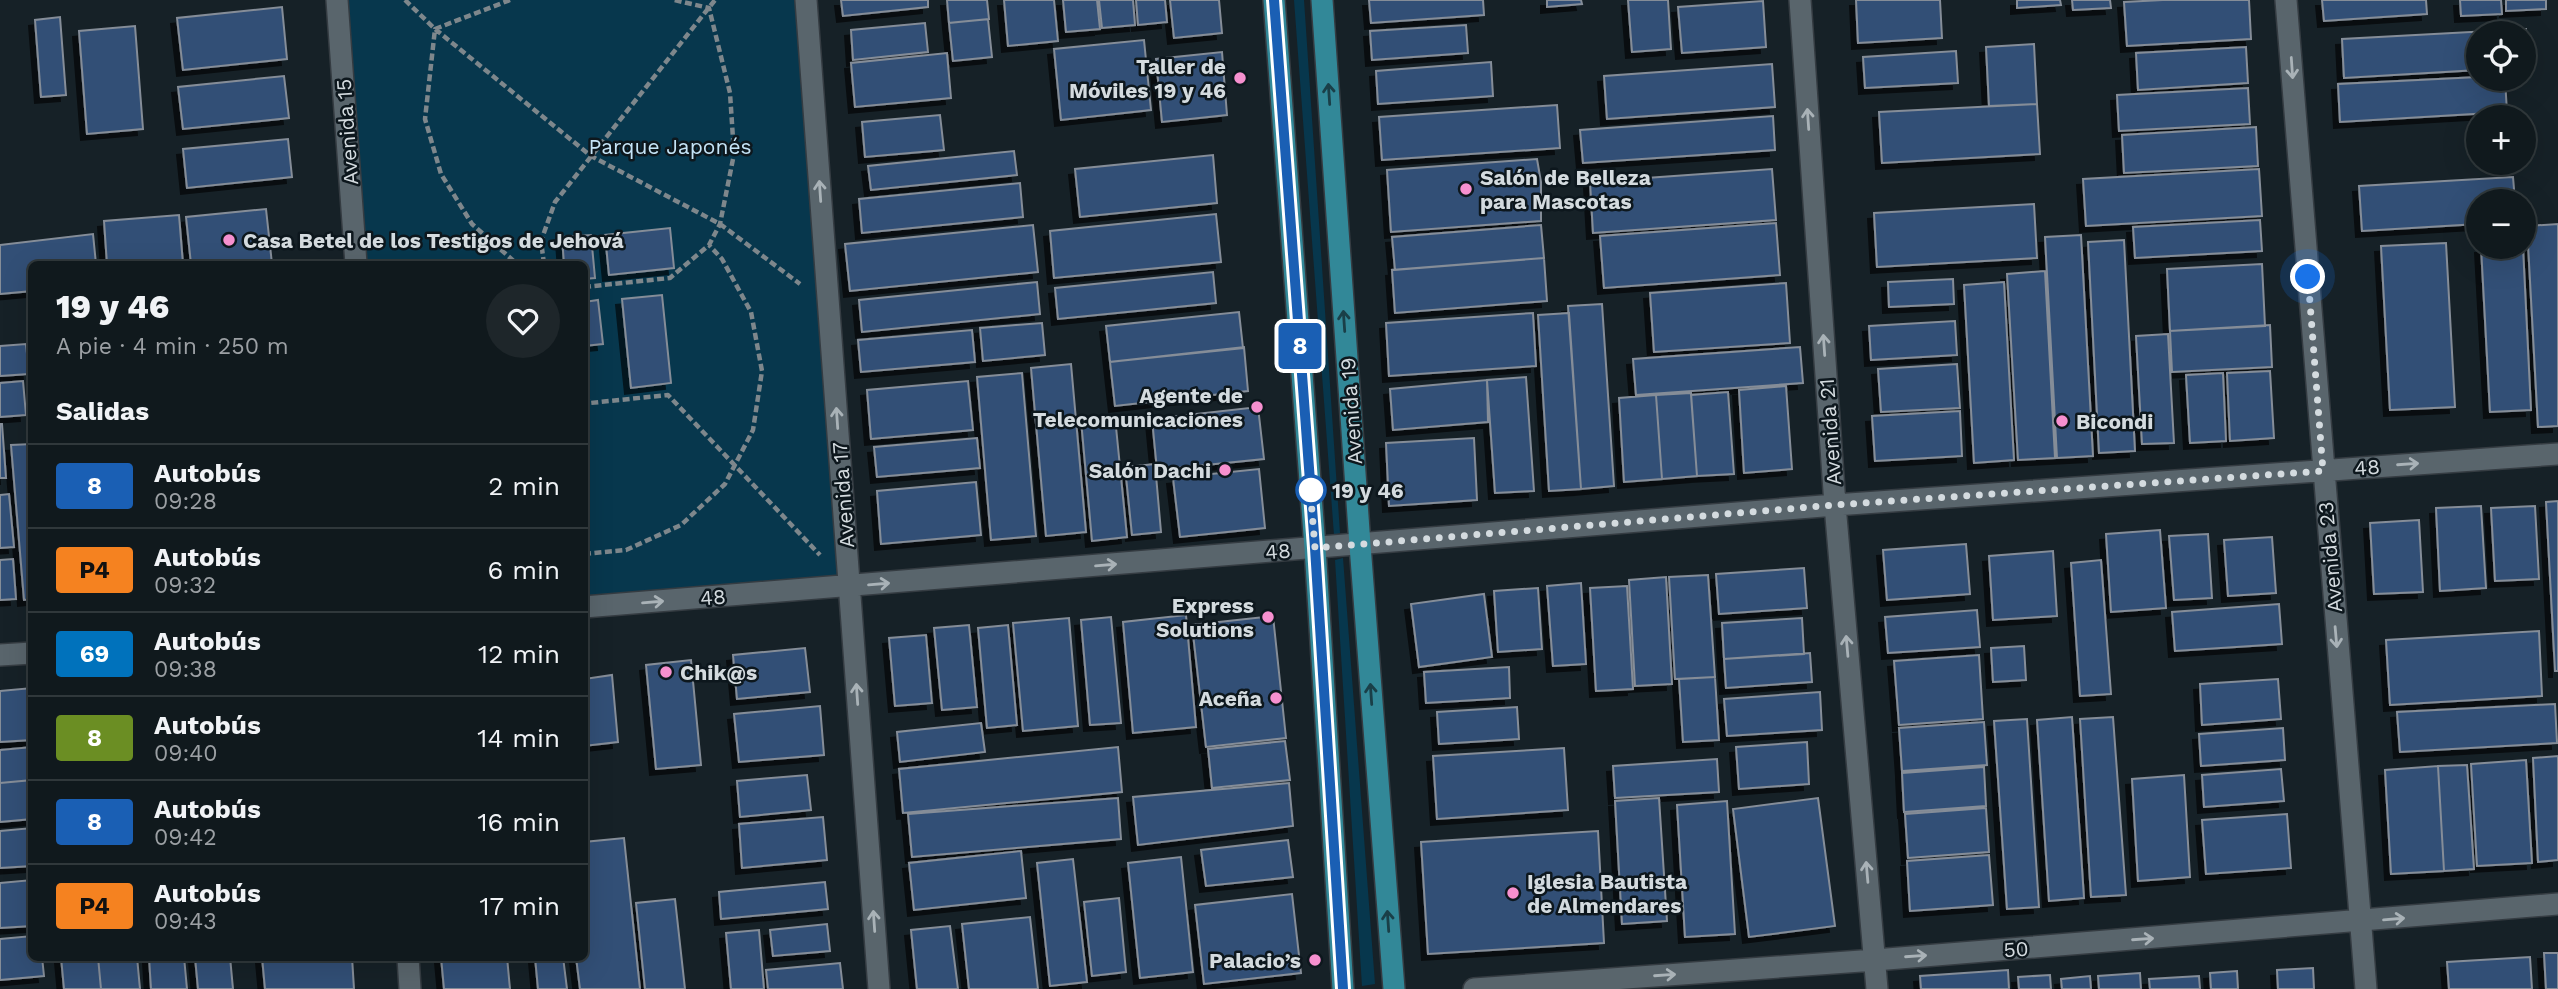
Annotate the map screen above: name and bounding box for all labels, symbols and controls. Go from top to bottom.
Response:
map controls [2466,21,2536,259]
button: locate [2466,21,2536,91]
place label: Taller de Móviles 19 y 46 [1069,54,1226,103]
one-way arrow [2286,56,2299,79]
marker: Taller de Móviles 19 y 46 [1232,70,1248,86]
street label: Avenida 15 [331,78,363,186]
one-way arrow [1322,83,1335,105]
button: + [2466,105,2536,175]
one-way arrow [1801,108,1814,130]
park label: Parque Japonés [588,134,752,159]
place label: Salón de Belleza para Mascotas [1480,165,1652,214]
one-way arrow [814,180,827,203]
marker: Salón de Belleza para Mascotas [1458,181,1474,197]
button: − [2466,189,2536,259]
place label: Casa Betel de los Testigos de Jehová [243,228,625,253]
marker: Casa Betel de los Testigos de Jehová [221,232,237,248]
your location [2290,259,2325,294]
button: heart [486,284,560,358]
text: 19 y 46 [56,287,169,326]
one-way arrow [1338,309,1351,332]
line badge: 8 [1277,323,1323,369]
text: 8 [1292,332,1308,360]
text: A pie · 4 min · 250 m [56,333,289,360]
one-way arrow [1817,335,1830,357]
street label: Avenida 19 [1335,357,1367,465]
street label: Avenida 21 [1814,378,1846,486]
place label: Agente de Telecomunicaciones [1033,383,1243,432]
text: Salidas [56,396,149,426]
marker: Agente de Telecomunicaciones [1249,399,1265,415]
one-way arrow [830,408,843,430]
place label: Bicondi [2076,409,2153,434]
marker: Bicondi [2054,413,2070,429]
street label: Avenida 17 [827,441,859,549]
street label: 48 [2353,454,2381,480]
text: Autobús [154,458,261,488]
place label: Salón Dachi [1089,458,1211,483]
one-way arrow [2396,458,2419,471]
marker: Salón Dachi [1217,462,1233,478]
text: 2 min [488,471,560,501]
text: 8 [87,472,102,500]
marker: 19 y 46 [1296,475,1326,505]
place label: 19 y 46 [1332,478,1404,503]
text: 09:28 [154,488,217,515]
street label: Avenida 23 [2313,501,2347,613]
street label: 48 [1264,537,1292,565]
text: Autobús [154,542,261,572]
text: 6 min [488,555,560,585]
text: P4 [79,556,110,584]
one-way arrow [1094,558,1117,571]
text: 09:32 [154,572,216,599]
one-way arrow [867,577,890,590]
street label: 48 [699,583,727,611]
place label: Express Solutions [1156,593,1254,642]
one-way arrow [641,595,663,608]
marker: Express Solutions [1260,609,1276,625]
one-way arrow [2330,625,2343,648]
text: Autobús [154,626,261,656]
one-way arrow [1840,635,1853,657]
text: 12 min [478,639,560,669]
text: 69 [80,640,109,668]
text: 09:38 [154,656,217,683]
place label: Chik@s [680,660,757,685]
marker: Chik@s [658,664,674,680]
one-way arrow [850,683,863,706]
one-way arrow [1364,683,1377,706]
place label: Aceña [1199,686,1263,711]
marker: Aceña [1268,690,1284,706]
text: Autobús [154,710,261,740]
text: 14 min [477,723,560,753]
text: 8 [87,724,102,752]
text: 09:40 [154,740,218,767]
text: Autobús [154,794,261,824]
text: 16 min [477,807,560,837]
text: 8 [87,808,102,836]
text: 09:42 [154,824,217,851]
one-way arrow [1860,861,1873,884]
place label: Iglesia Bautista de Almendares [1527,869,1688,918]
text: Autobús [154,878,261,908]
marker: Iglesia Bautista de Almendares [1505,885,1521,901]
text: 17 min [479,891,560,921]
text: P4 [79,892,110,920]
text: 09:43 [154,908,217,935]
one-way arrow [867,910,880,933]
one-way arrow [1381,910,1394,933]
one-way arrow [2382,912,2405,925]
one-way arrow [2131,932,2153,945]
street label: 50 [2003,936,2029,962]
place label: Palacio’s [1209,948,1301,973]
one-way arrow [1904,949,1927,962]
marker: Palacio’s [1307,952,1323,968]
one-way arrow [1653,968,1675,981]

